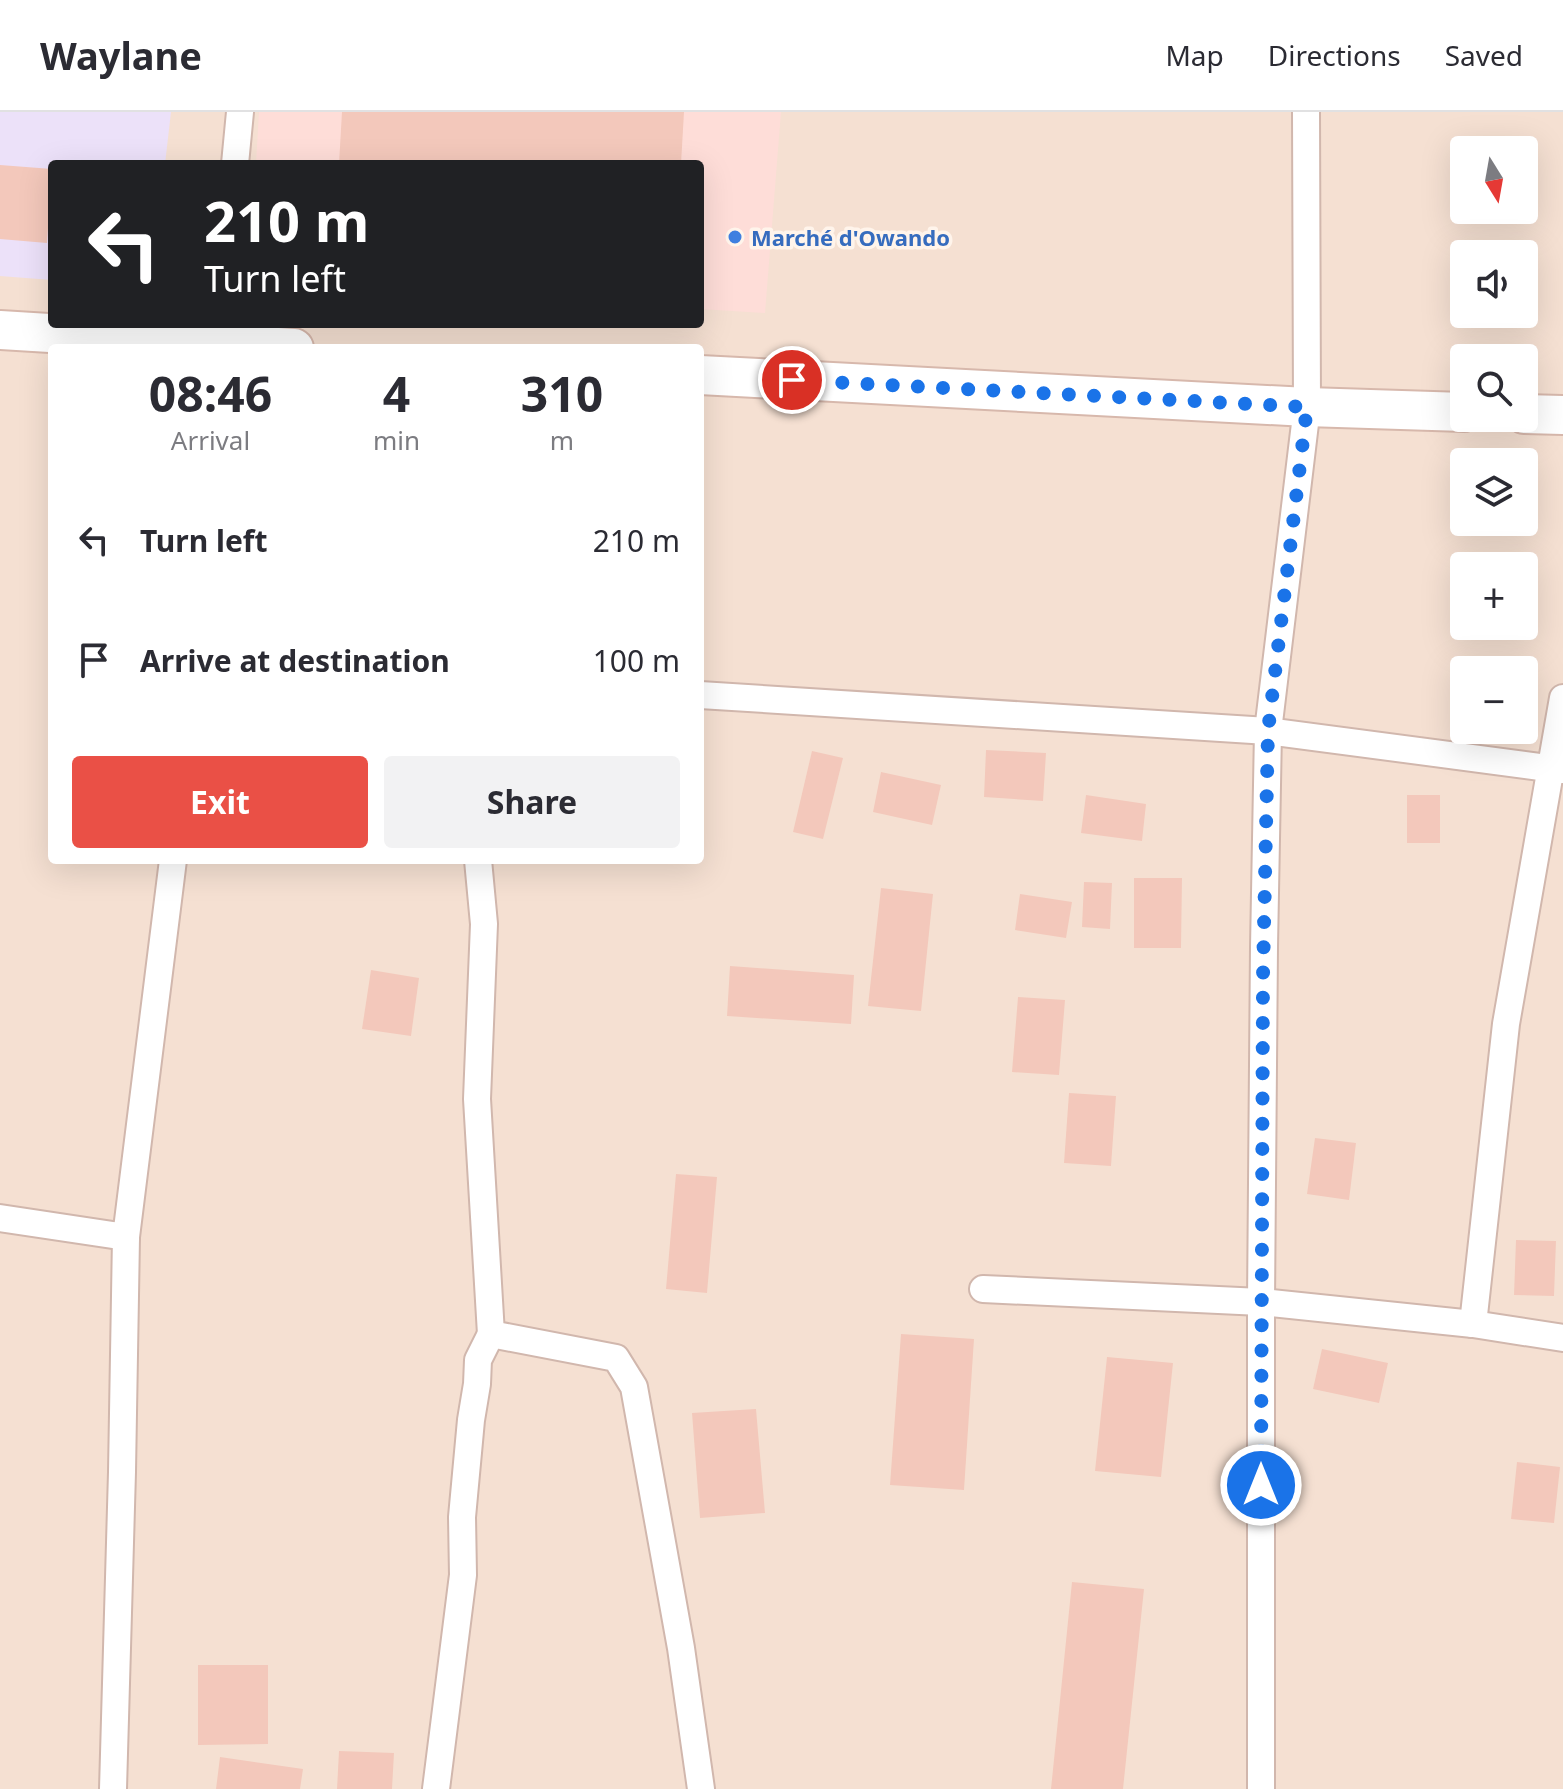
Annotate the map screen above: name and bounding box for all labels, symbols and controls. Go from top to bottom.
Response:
text: Waylane [40,29,202,81]
text: Map [1165,36,1224,74]
text: Directions [1268,36,1401,74]
text: Saved [1445,36,1523,74]
north arrow [1450,136,1538,224]
map controls [1450,136,1538,744]
text: 210 m [204,182,369,258]
icon: left [72,192,176,296]
place label: Marché d'Owando [751,222,950,252]
marker: Marché d'Owando [726,228,744,246]
button: sound [1450,240,1538,328]
text: Turn left [204,254,346,303]
button: search [1450,344,1538,432]
pin [758,346,826,414]
icon: arrive [770,358,814,402]
text: 08:46 [149,361,272,426]
text: 4 [383,361,410,426]
text: 310 [521,361,603,426]
text: Arrival [171,422,250,458]
text: min [373,422,420,458]
text: m [550,422,574,458]
button: layers [1450,448,1538,536]
icon: left [72,518,116,562]
text: Turn left [140,520,268,561]
text: 210 m [593,520,680,561]
button: + [1450,552,1538,640]
icon: arrive [72,638,116,682]
text: Arrive at destination [140,640,450,681]
text: 100 m [593,640,680,681]
button: − [1450,656,1538,744]
button: Exit [72,756,368,848]
button: Share [384,756,680,848]
position arrow [1219,1443,1303,1527]

